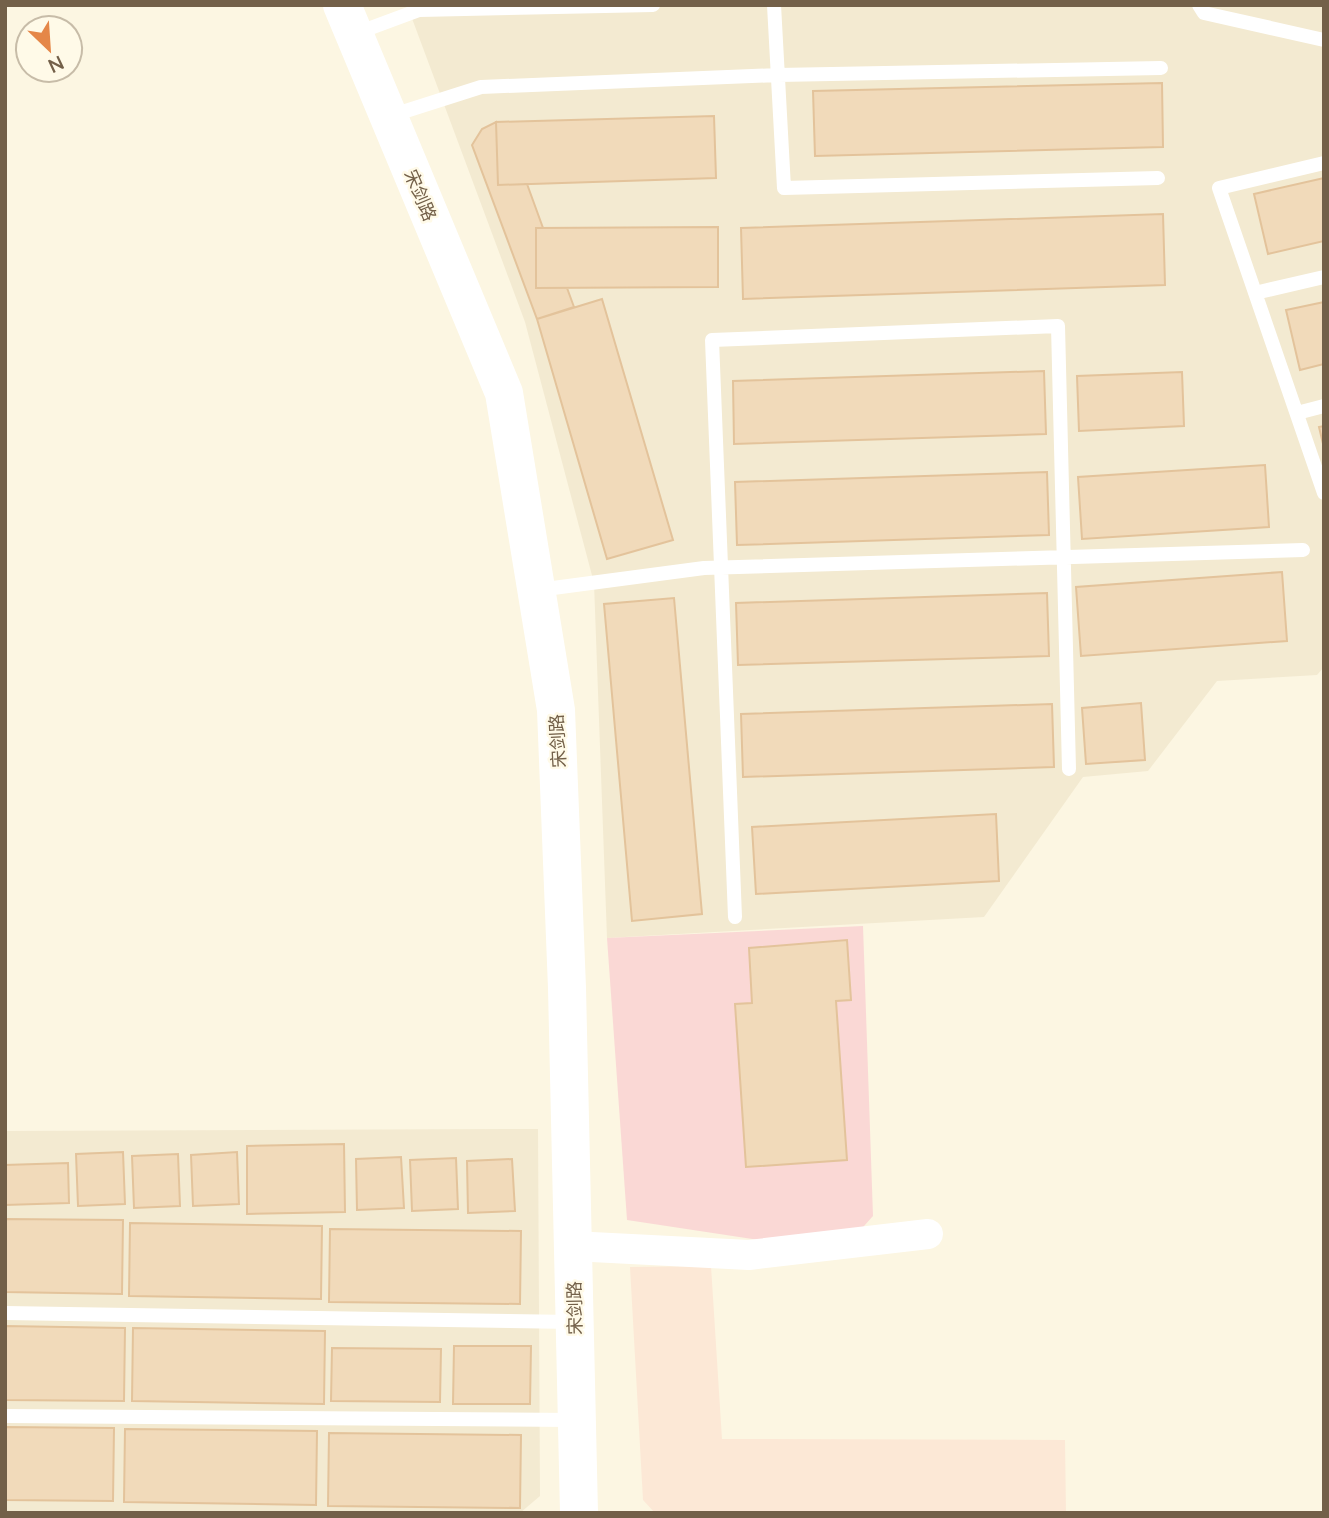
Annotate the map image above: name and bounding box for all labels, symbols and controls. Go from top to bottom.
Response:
north arrow [14,14,84,84]
text: N [45,51,68,78]
street label: 宋剑路 [400,166,442,224]
street label: 宋剑路 [545,713,569,769]
street label: 宋剑路 [563,1281,585,1335]

